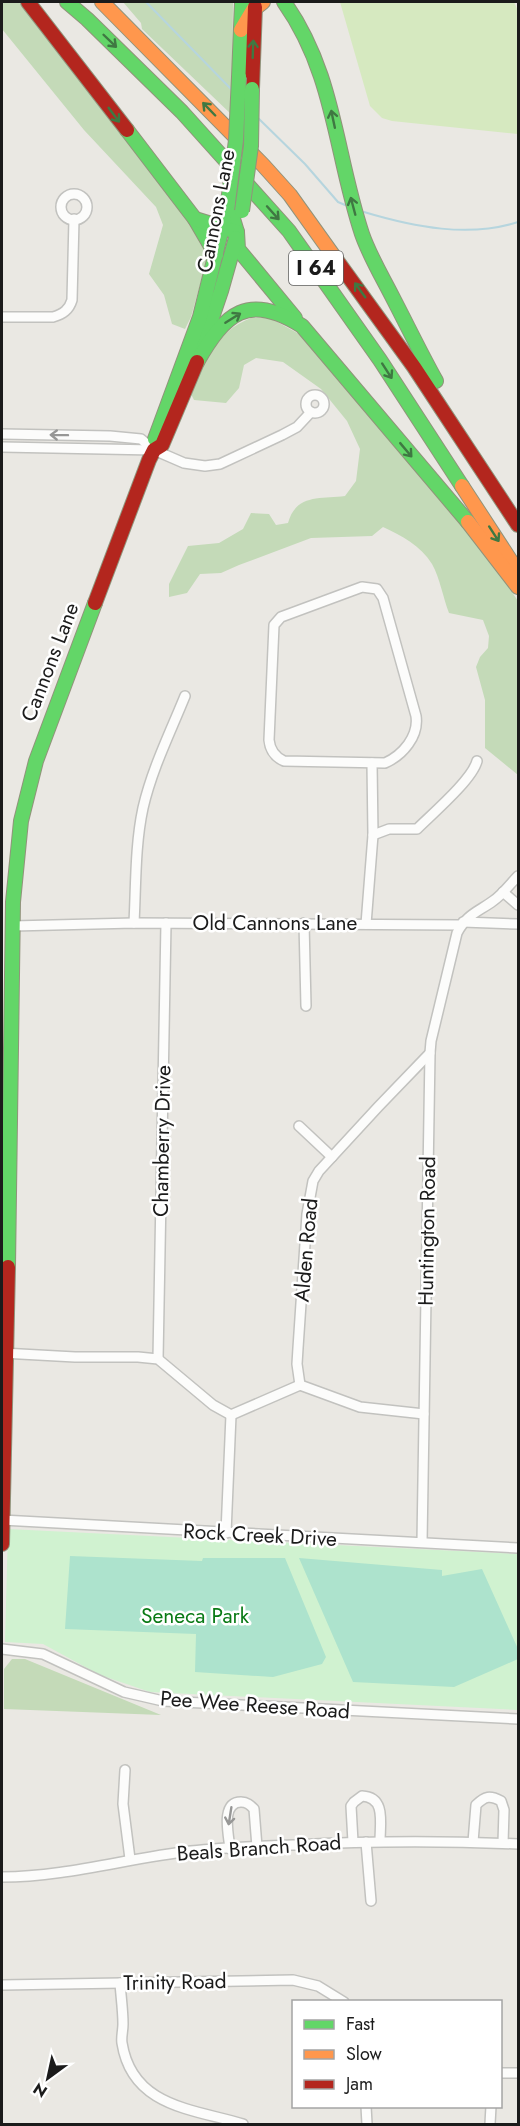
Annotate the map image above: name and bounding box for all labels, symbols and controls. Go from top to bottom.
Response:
one-way arrow [103,34,118,48]
one-way arrow [248,40,259,60]
one-way arrow [201,101,216,116]
one-way arrow [108,106,120,122]
one-way arrow [327,110,338,130]
street label: Cannons Lane [189,147,243,275]
one-way arrow [347,197,359,216]
one-way arrow [266,205,280,220]
road number: I 64 [289,251,343,285]
one-way arrow [354,283,366,299]
one-way arrow [224,311,241,323]
one-way arrow [382,362,394,379]
one-way arrow [49,429,69,441]
one-way arrow [400,442,413,458]
one-way arrow [489,525,501,542]
street label: Cannons Lane [14,598,86,726]
street label: Old Cannons Lane [193,908,358,938]
street label: Chamberry Drive [146,1065,178,1217]
street label: Huntington Road [411,1156,443,1306]
street label: Alden Road [287,1197,325,1303]
street label: Rock Creek Drive [182,1516,338,1554]
park label: Seneca Park [141,1601,250,1631]
street label: Pee Wee Reese Road [159,1683,351,1727]
one-way arrow [224,1806,235,1825]
street label: Beals Branch Road [176,1827,342,1869]
street label: Trinity Road [123,1966,227,1998]
legend [292,2000,502,2108]
text: Fast [346,2011,375,2037]
text: Slow [346,2041,383,2067]
north arrow [18,2048,78,2108]
text: Jam [344,2071,373,2097]
text: N [29,2077,52,2103]

